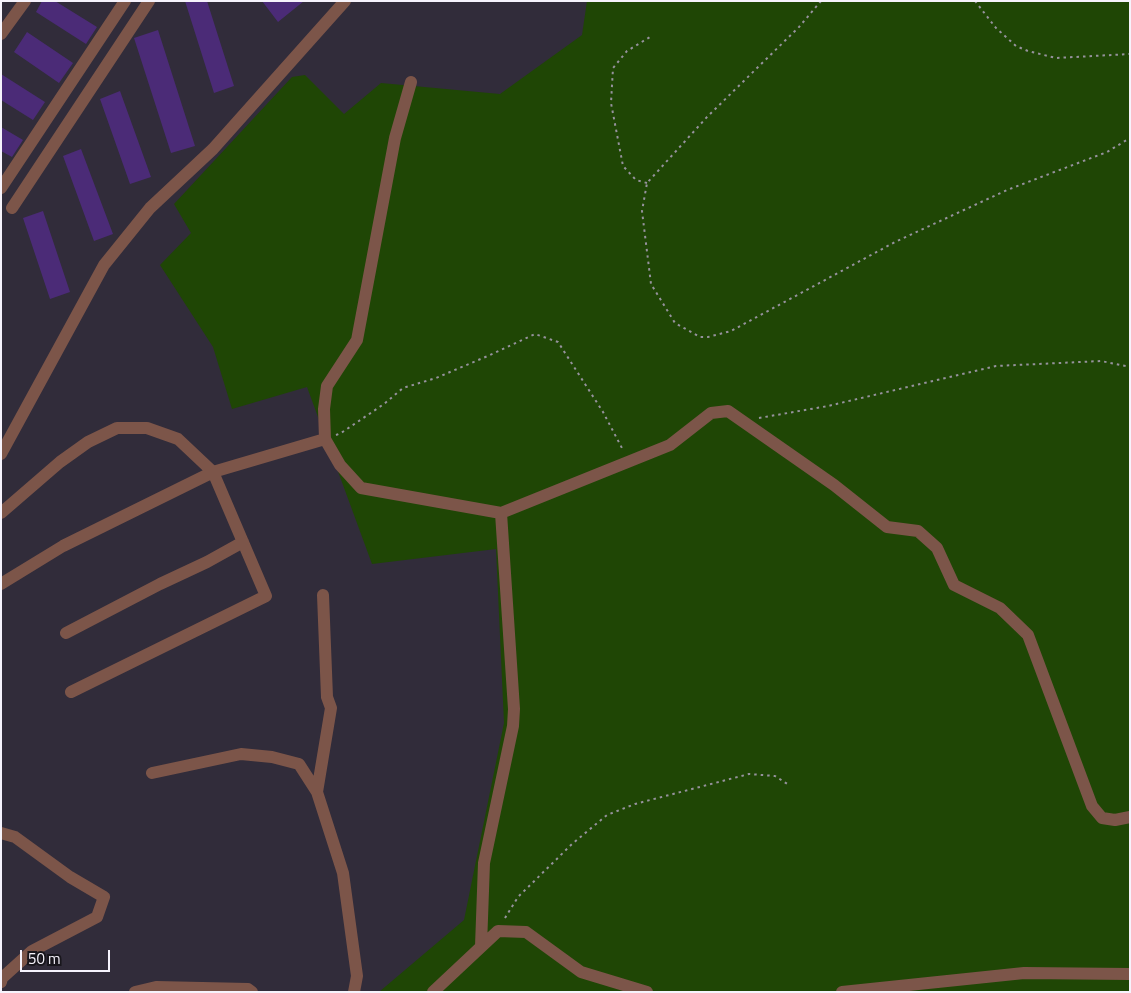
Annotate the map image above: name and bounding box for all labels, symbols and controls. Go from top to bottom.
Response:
scale bar [22,940,112,972]
text: 50 m [28,947,61,970]

